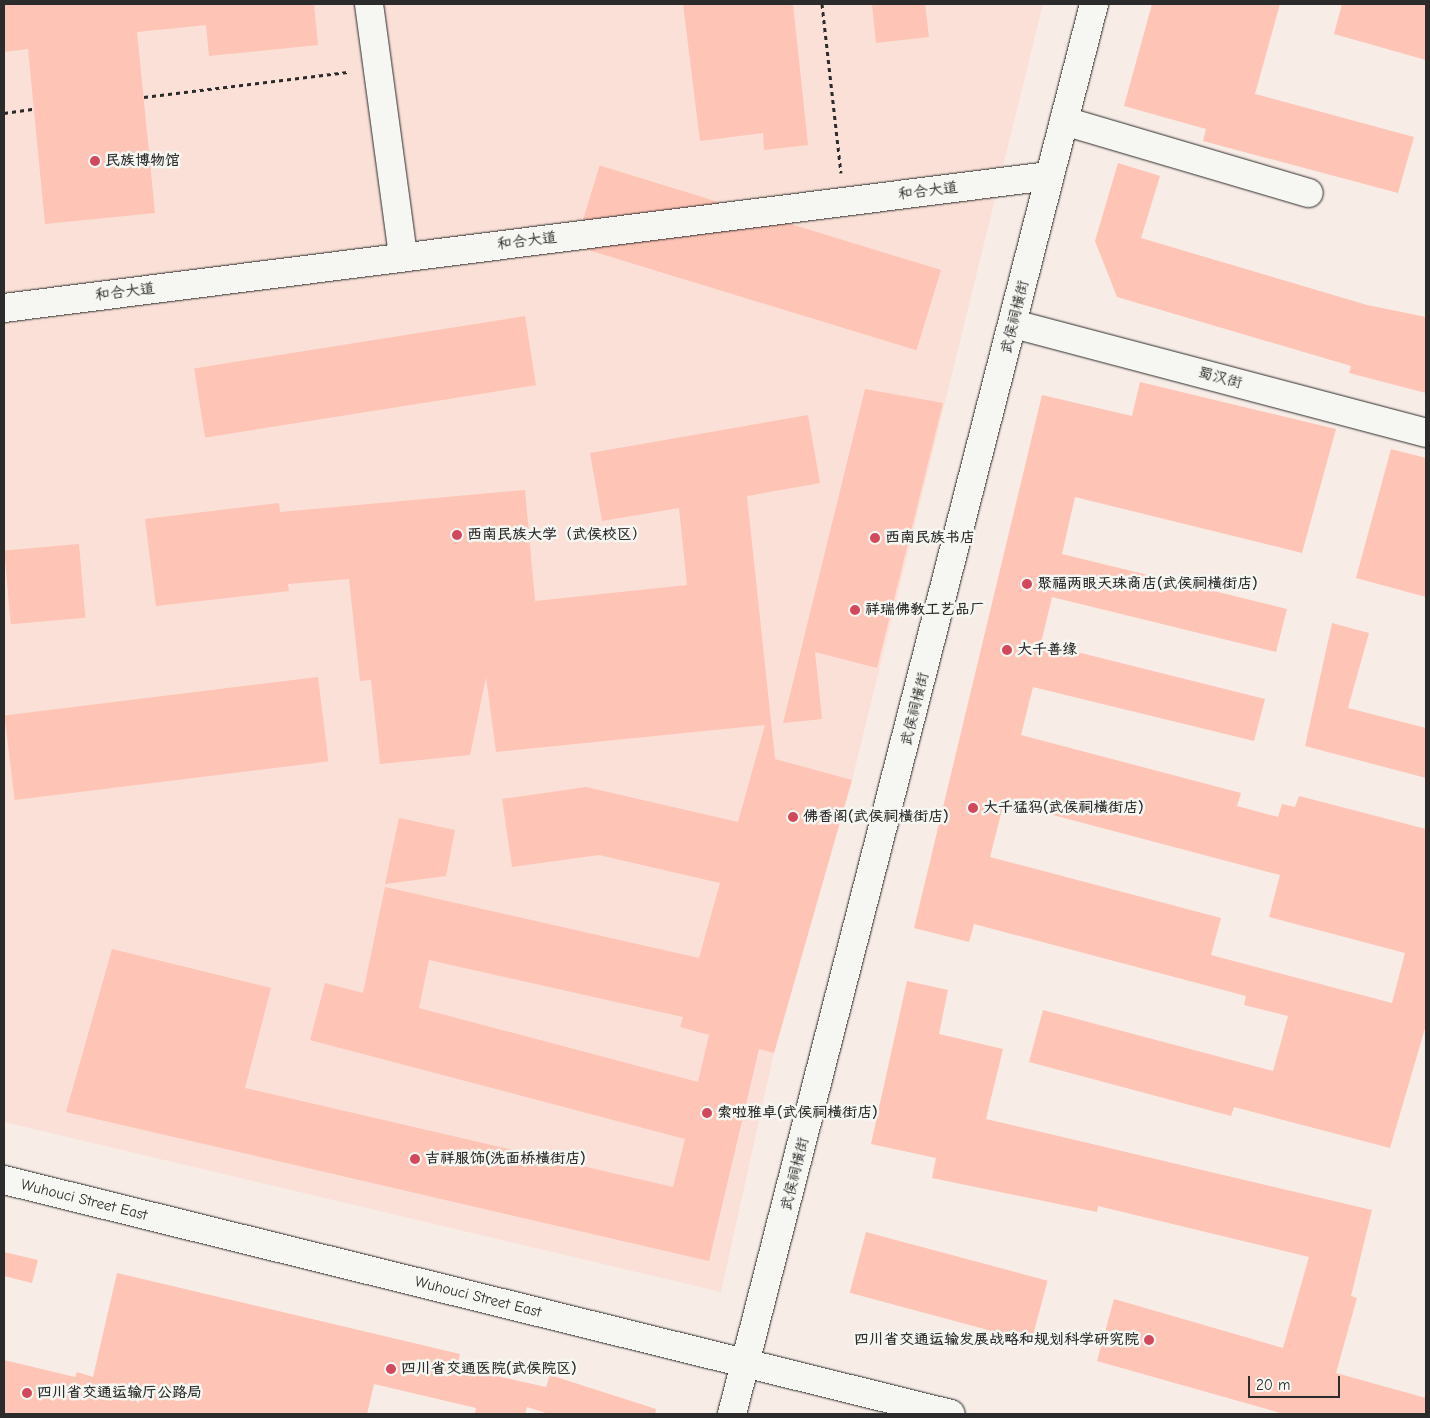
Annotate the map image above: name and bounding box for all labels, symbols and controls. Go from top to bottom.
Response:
place label: 民族博物馆 [105,152,180,170]
marker: 民族博物馆 [89,155,101,167]
street label: 和合大道 [897,178,959,204]
street label: 和合大道 [496,228,558,254]
street label: 武侯祠横街 [997,278,1033,356]
street label: 和合大道 [94,279,156,305]
street label: 蜀汉街 [1196,363,1244,393]
place label: 西南民族大学（武侯校区） [467,526,647,544]
marker: 西南民族大学（武侯校区） [451,529,463,541]
place label: 西南民族书店 [885,529,975,547]
marker: 西南民族书店 [869,532,881,544]
place label: 聚福两眼天珠商店(武侯祠横街店) [1037,575,1258,593]
marker: 聚福两眼天珠商店(武侯祠横街店) [1021,578,1033,590]
place label: 祥瑞佛教工艺品厂 [865,601,985,619]
marker: 祥瑞佛教工艺品厂 [849,604,861,616]
place label: 大千善缘 [1017,641,1077,659]
marker: 大千善缘 [1001,644,1013,656]
street label: 武侯祠横街 [897,670,933,748]
place label: 大千猛犸(武侯祠横街店) [983,799,1144,817]
marker: 大千猛犸(武侯祠横街店) [967,802,979,814]
place label: 佛香阁(武侯祠横街店) [803,808,949,826]
marker: 佛香阁(武侯祠横街店) [787,811,799,823]
place label: 索啦雅卓(武侯祠横街店) [717,1104,878,1122]
marker: 索啦雅卓(武侯祠横街店) [701,1107,713,1119]
street label: 武侯祠横街 [777,1135,813,1213]
place label: 吉祥服饰(洗面桥横街店) [425,1150,586,1168]
marker: 吉祥服饰(洗面桥横街店) [409,1153,421,1165]
street label: Wuhouci Street East [19,1176,149,1224]
street label: Wuhouci Street East [413,1273,543,1321]
place label: 四川省交通运输发展战略和规划科学研究院 [854,1331,1139,1349]
marker: 四川省交通运输发展战略和规划科学研究院 [1143,1334,1155,1346]
place label: 四川省交通医院(武侯院区) [401,1360,577,1378]
marker: 四川省交通医院(武侯院区) [385,1363,397,1375]
scale bar [1250,1366,1342,1398]
text: 20 m [1256,1376,1290,1394]
place label: 四川省交通运输厅公路局 [37,1384,202,1402]
marker: 四川省交通运输厅公路局 [21,1387,33,1399]

